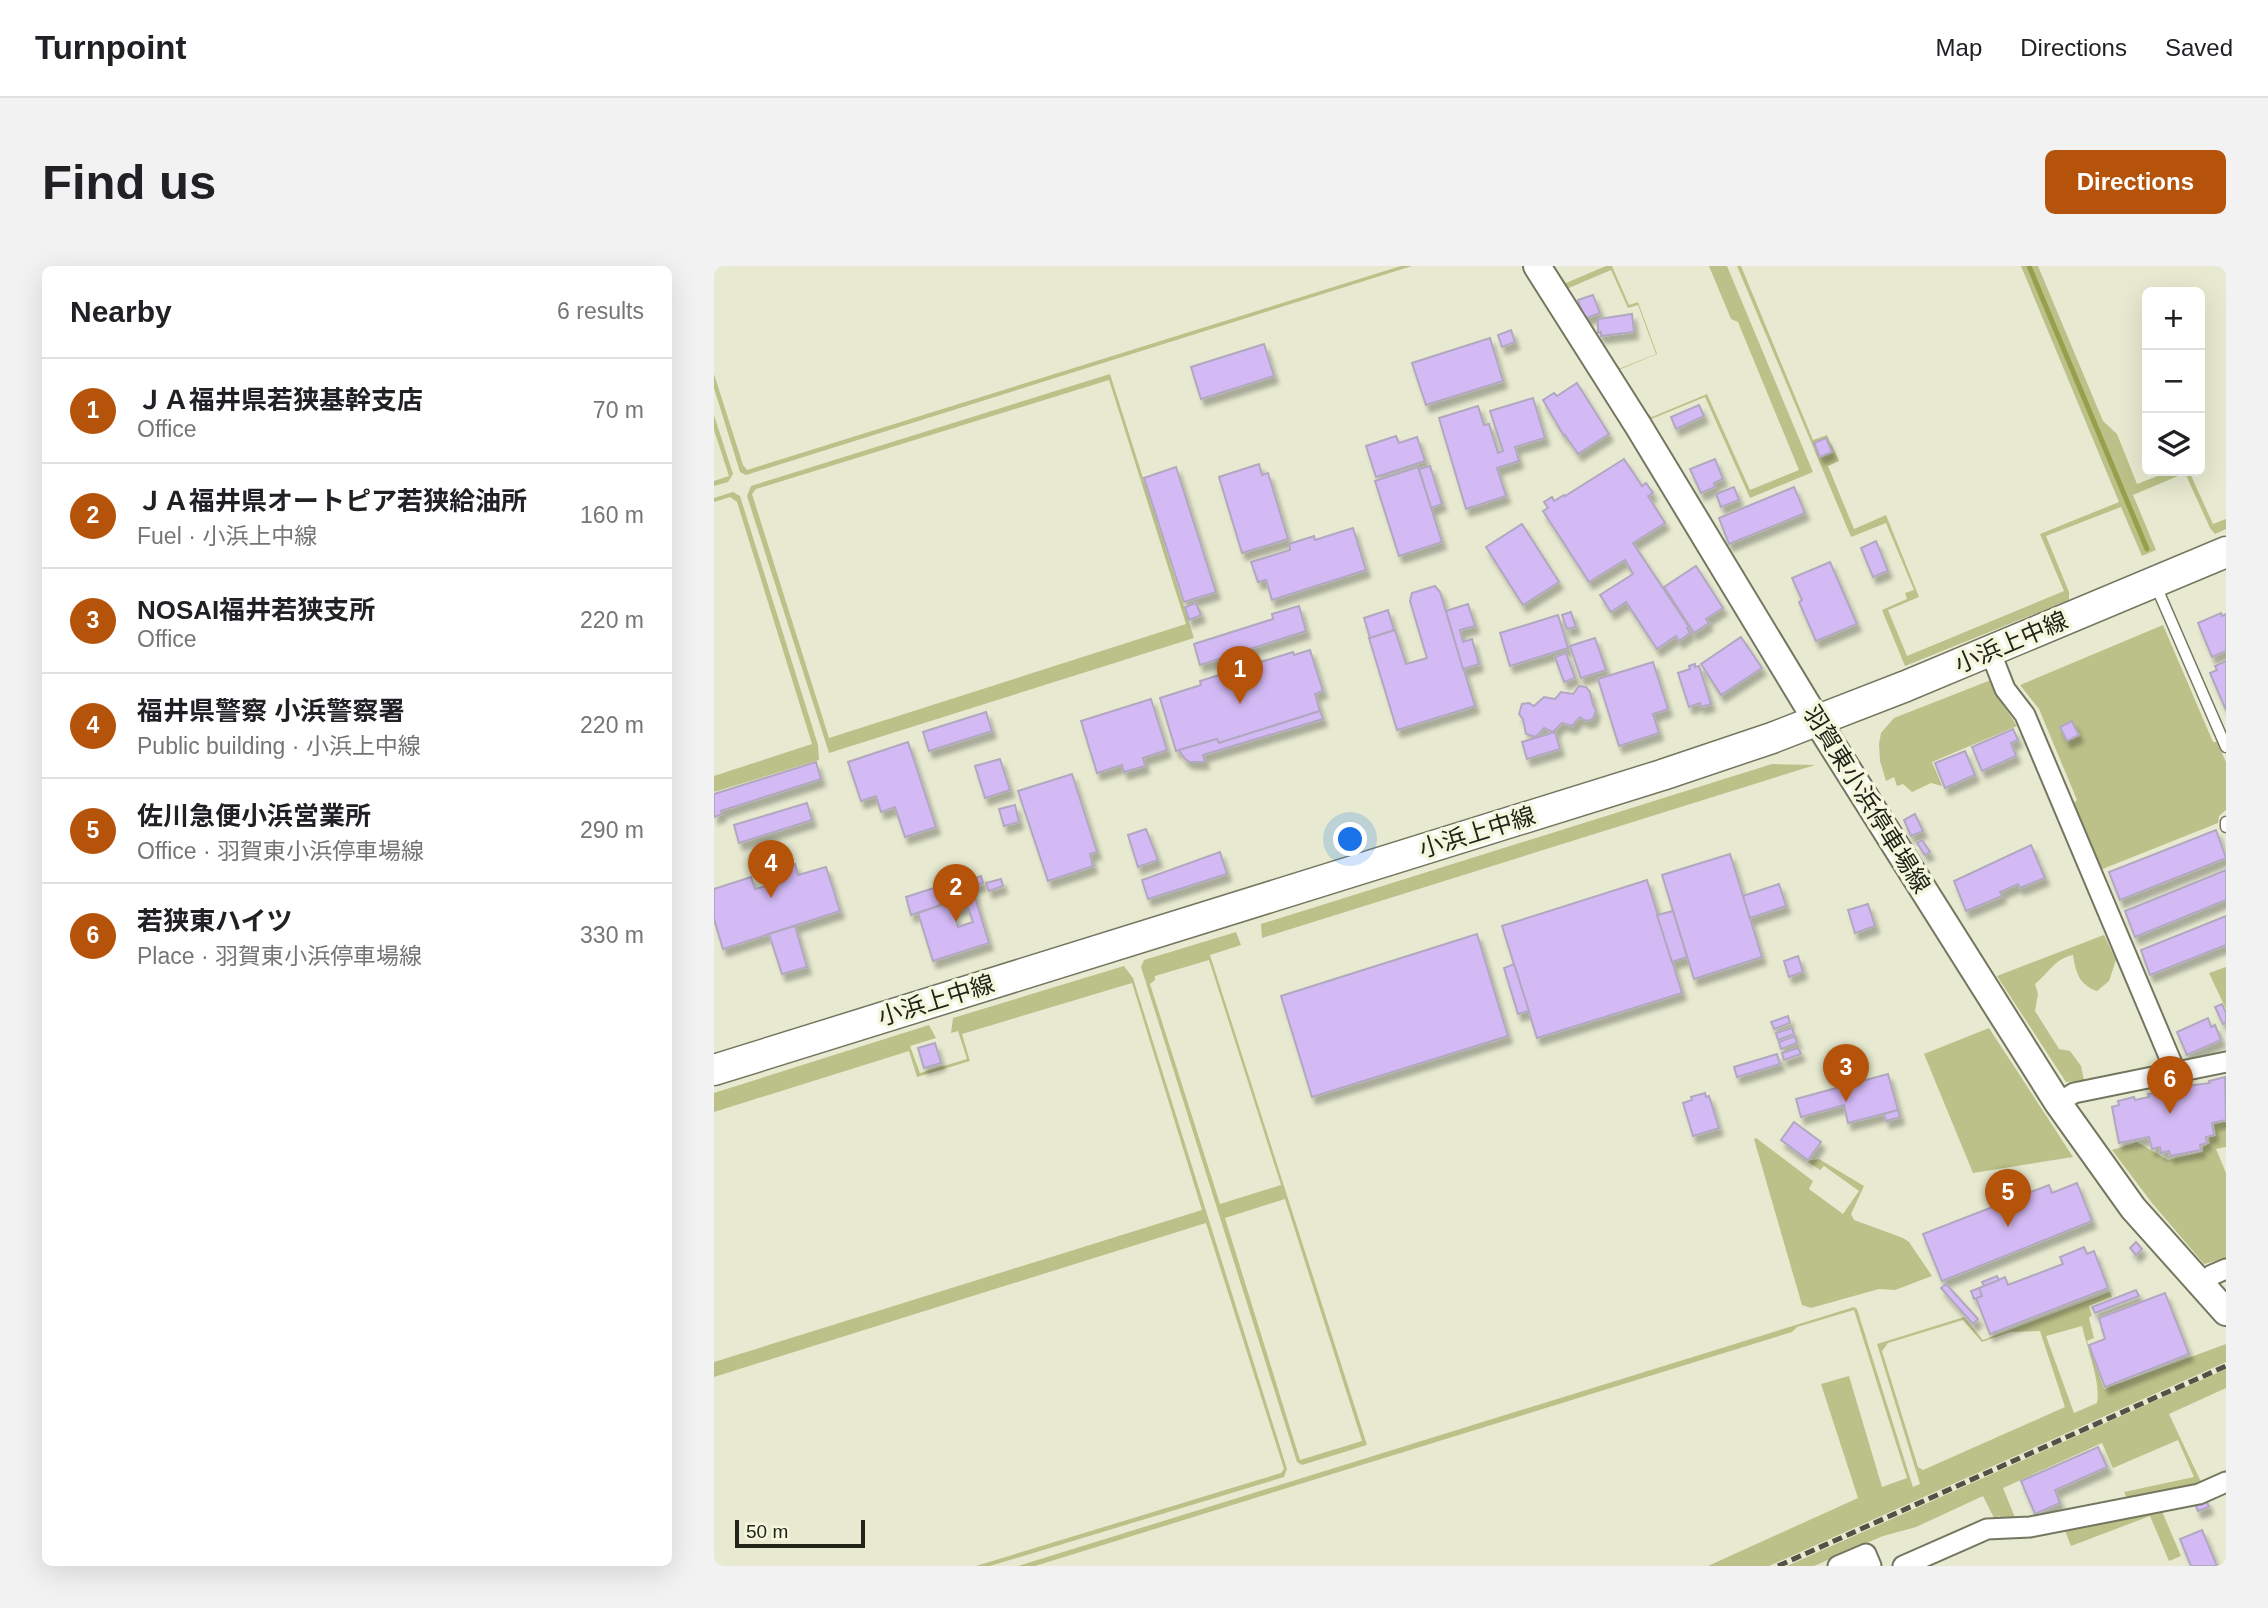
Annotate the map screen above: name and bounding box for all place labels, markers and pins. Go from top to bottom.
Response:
pin: 1 [1217,646,1263,704]
pin: 4 [748,840,794,898]
pin: 2 [933,864,979,922]
pin: 3 [1823,1044,1869,1102]
pin: 6 [2147,1056,2193,1114]
pin: 5 [1985,1169,2031,1227]

